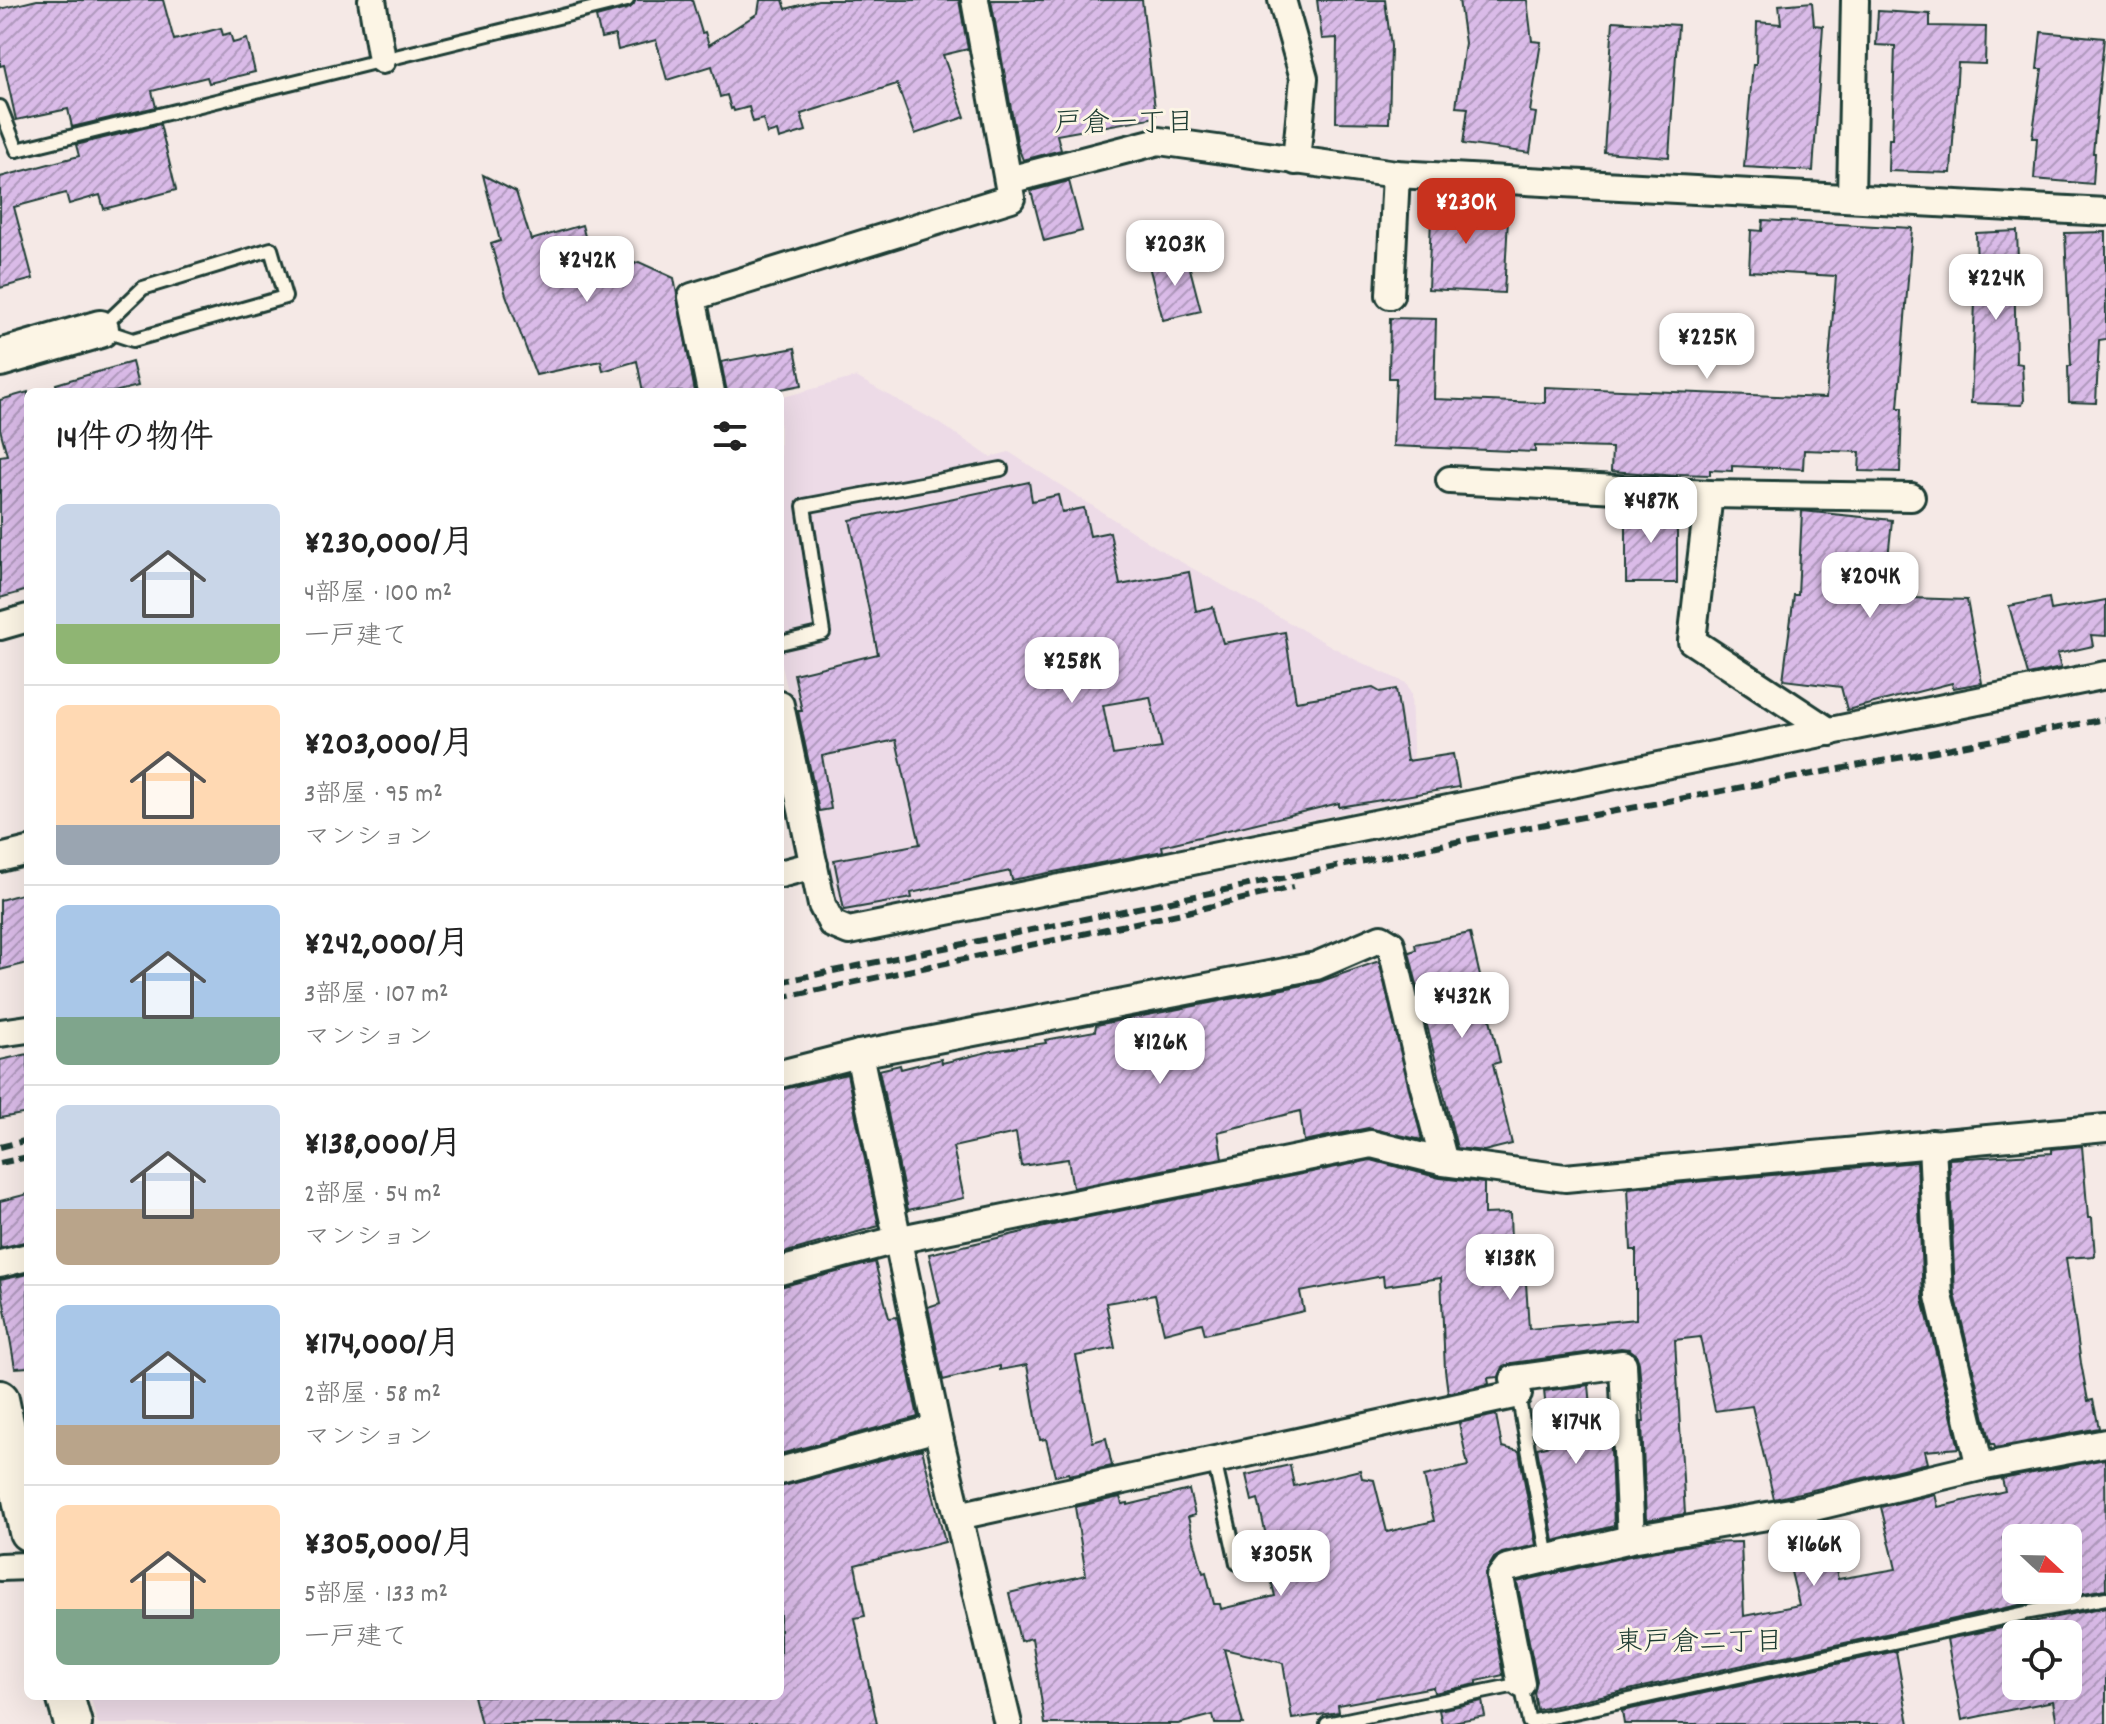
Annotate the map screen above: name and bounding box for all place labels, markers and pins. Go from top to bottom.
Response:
pin: ¥230K [1410,178,1522,246]
pin: ¥203K [1119,220,1231,288]
pin: ¥242K [531,236,643,304]
pin: ¥224K [1940,254,2052,322]
pin: ¥225K [1651,313,1763,381]
pin: ¥487K [1595,477,1707,545]
pin: ¥204K [1814,552,1926,620]
pin: ¥258K [1016,637,1128,705]
pin: ¥432K [1406,972,1518,1040]
pin: ¥126K [1104,1018,1216,1086]
pin: ¥138K [1454,1234,1566,1302]
pin: ¥174K [1520,1398,1632,1466]
pin: ¥166K [1758,1520,1870,1588]
pin: ¥305K [1225,1530,1337,1598]

